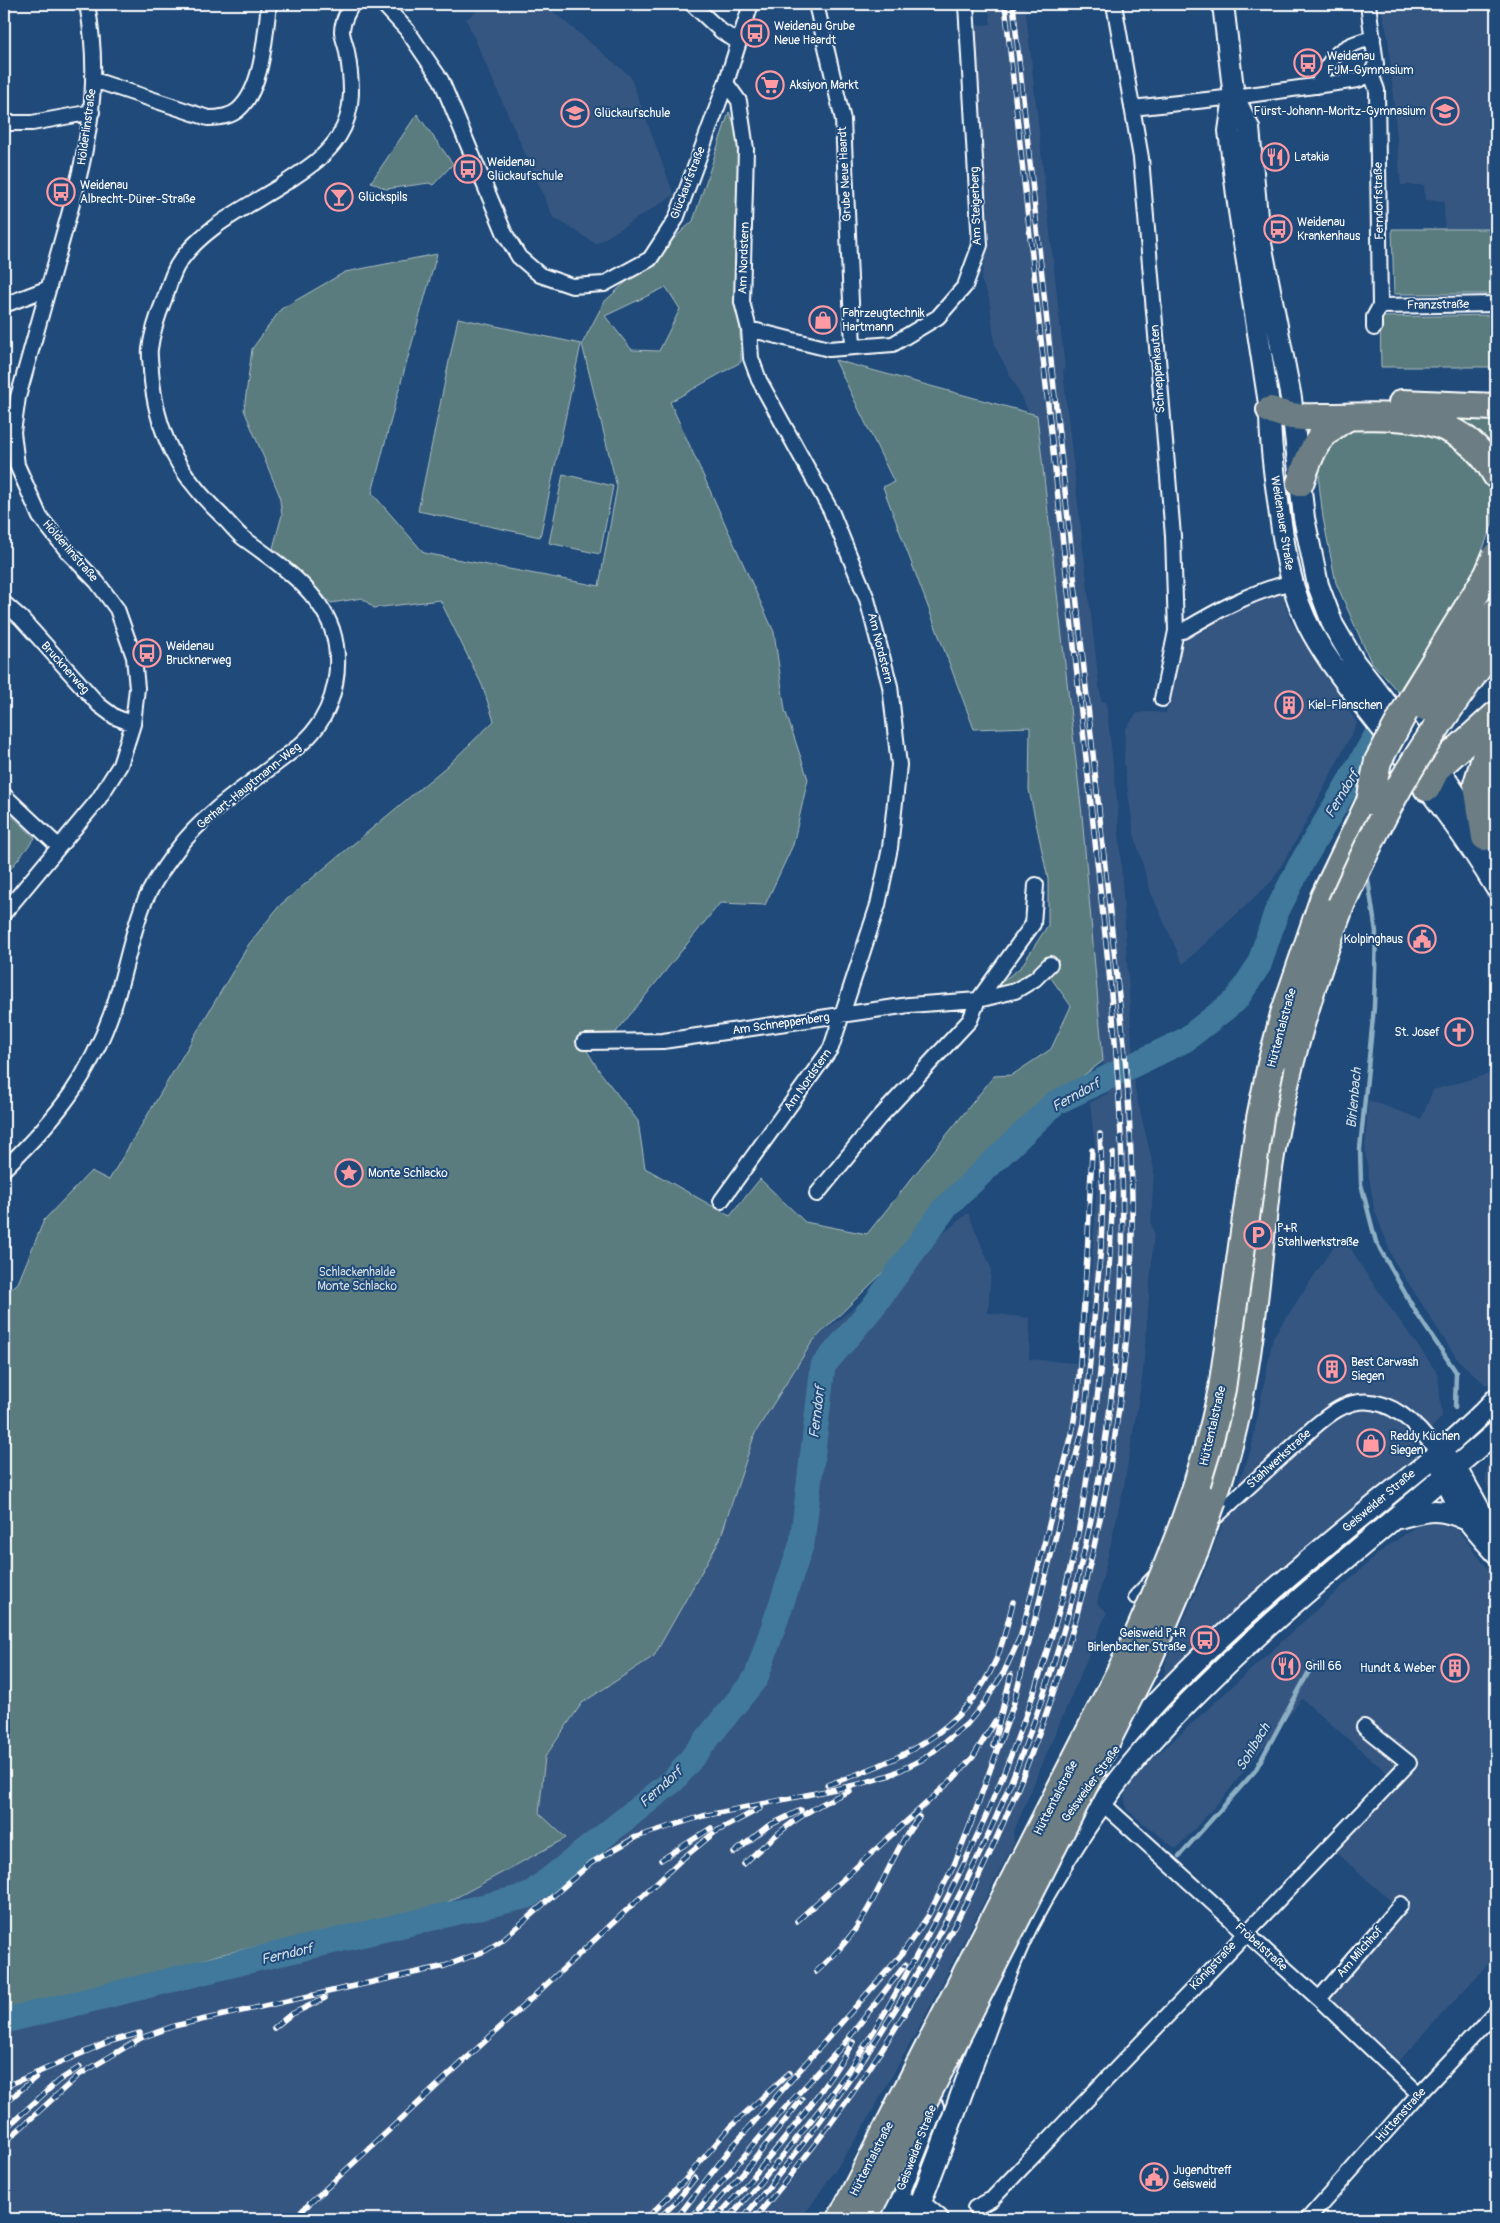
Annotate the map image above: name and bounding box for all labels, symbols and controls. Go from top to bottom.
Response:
bus stop icon: Weidenau Grube Neue Haardt [740,18,770,48]
place label: Weidenau Grube Neue Haardt [774,19,855,48]
bus stop icon: Weidenau FJM-Gymnasium [1293,48,1323,78]
place label: Weidenau FJM-Gymnasium [1327,49,1414,78]
supermarket icon: Aksiyon Markt [755,70,785,100]
place label: Aksiyon Markt [789,78,859,93]
street label: Hölderlinstraße [74,88,100,166]
school or university icon: Fürst-Johann-Moritz-Gymnasium [1430,96,1460,126]
school or university icon: Glückaufschule [560,98,590,128]
place label: Fürst-Johann-Moritz-Gymnasium [1254,104,1426,119]
place label: Glückaufschule [594,106,670,121]
street label: Grube Neue Haardt [835,126,855,222]
restaurant icon: Latakia [1260,142,1290,172]
street label: Glückaufstraße [667,144,709,222]
place label: Latakia [1294,150,1330,165]
bus stop icon: Weidenau Glückaufschule [453,154,483,184]
place label: Weidenau Glückaufschule [487,155,563,184]
street label: Ferndorfstraße [1371,162,1387,240]
street label: Am Steigerberg [967,166,985,246]
bus stop icon: Weidenau Albrecht-Dürer-Straße [46,177,76,207]
place label: Weidenau Albrecht-Dürer-Straße [80,178,196,207]
bar icon: Glückspils [324,182,354,212]
place label: Glückspils [358,190,408,205]
bus stop icon: Weidenau Krankenhaus [1263,214,1293,244]
place label: Weidenau Krankenhaus [1297,215,1361,244]
street label: Am Nordstern [735,221,753,294]
street label: Franzstraße [1407,297,1469,313]
shop icon: Fahrzeugtechnik Hartmann [808,305,838,335]
place label: Fahrzeugtechnik Hartmann [842,306,925,335]
street label: Schneppenkauten [1147,324,1169,414]
street label: Weidenauer Straße [1267,475,1297,571]
street label: Hölderlinstraße [39,517,101,585]
street label: Am Nordstern [864,611,896,685]
bus stop icon: Weidenau Brucknerweg [132,638,162,668]
street label: Brucknerweg [38,639,92,697]
place label: Weidenau Brucknerweg [166,639,231,668]
building icon: Kiel-Flanschen [1274,690,1304,720]
place label: Kiel-Flanschen [1308,698,1383,713]
street label: Gerhart-Hauptmann-Weg [194,739,304,833]
water label: Ferndorf [1321,765,1364,821]
public building icon: Kolpinghaus [1407,924,1437,954]
place label: Kolpinghaus [1343,932,1404,947]
street label: Hüttentalstraße [1264,987,1300,1069]
street label: Am Schneppenberg [731,1010,831,1038]
church icon: St. Josef [1444,1017,1474,1047]
place label: St. Josef [1395,1025,1440,1040]
street label: Am Nordstern [781,1046,835,1114]
water label: Birlenbach [1343,1066,1365,1129]
water label: Ferndorf [1049,1074,1105,1115]
place icon: Monte Schlacko [334,1158,364,1188]
place label: Monte Schlacko [368,1166,448,1181]
parking icon: P+R Stahlwerkstraße [1243,1220,1273,1250]
place label: P+R Stahlwerkstraße [1277,1221,1359,1250]
park label: Schlackenhalde Monte Schlacko [317,1265,397,1294]
building icon: Best Carwash Siegen [1317,1354,1347,1384]
place label: Best Carwash Siegen [1351,1355,1419,1384]
water label: Ferndorf [805,1383,829,1439]
street label: Hüttentalstraße [1197,1384,1230,1467]
street label: Stahlwerkstraße [1244,1426,1314,1492]
shop icon: Reddy Küchen Siegen [1356,1428,1386,1458]
place label: Reddy Küchen Siegen [1390,1429,1460,1458]
street label: Geisweider Straße [1340,1466,1419,1536]
bus stop icon: Geisweid P+R Birlenbacher Straße [1190,1625,1220,1655]
place label: Geisweid P+R Birlenbacher Straße [1087,1626,1186,1655]
restaurant icon: Grill 66 [1271,1651,1301,1681]
building icon: Hundt & Weber [1440,1653,1470,1683]
place label: Grill 66 [1305,1659,1342,1674]
place label: Hundt & Weber [1360,1661,1437,1676]
water label: Sohlbach [1232,1719,1275,1774]
street label: Geisweider Straße [1058,1743,1124,1825]
street label: Hüttentalstraße [1031,1758,1081,1838]
water label: Ferndorf [636,1762,688,1811]
street label: Fröbelstraße [1232,1920,1290,1974]
street label: Am Milchhof [1334,1923,1386,1981]
street label: Königstraße [1187,1938,1239,1994]
water label: Ferndorf [259,1939,317,1968]
street label: Hüttenstraße [1373,2085,1429,2145]
street label: Geisweider Straße [894,2103,940,2193]
street label: Hüttentalstraße [847,2119,897,2199]
public building icon: Jugendtreff Geisweid [1139,2162,1169,2192]
place label: Jugendtreff Geisweid [1173,2163,1232,2192]

